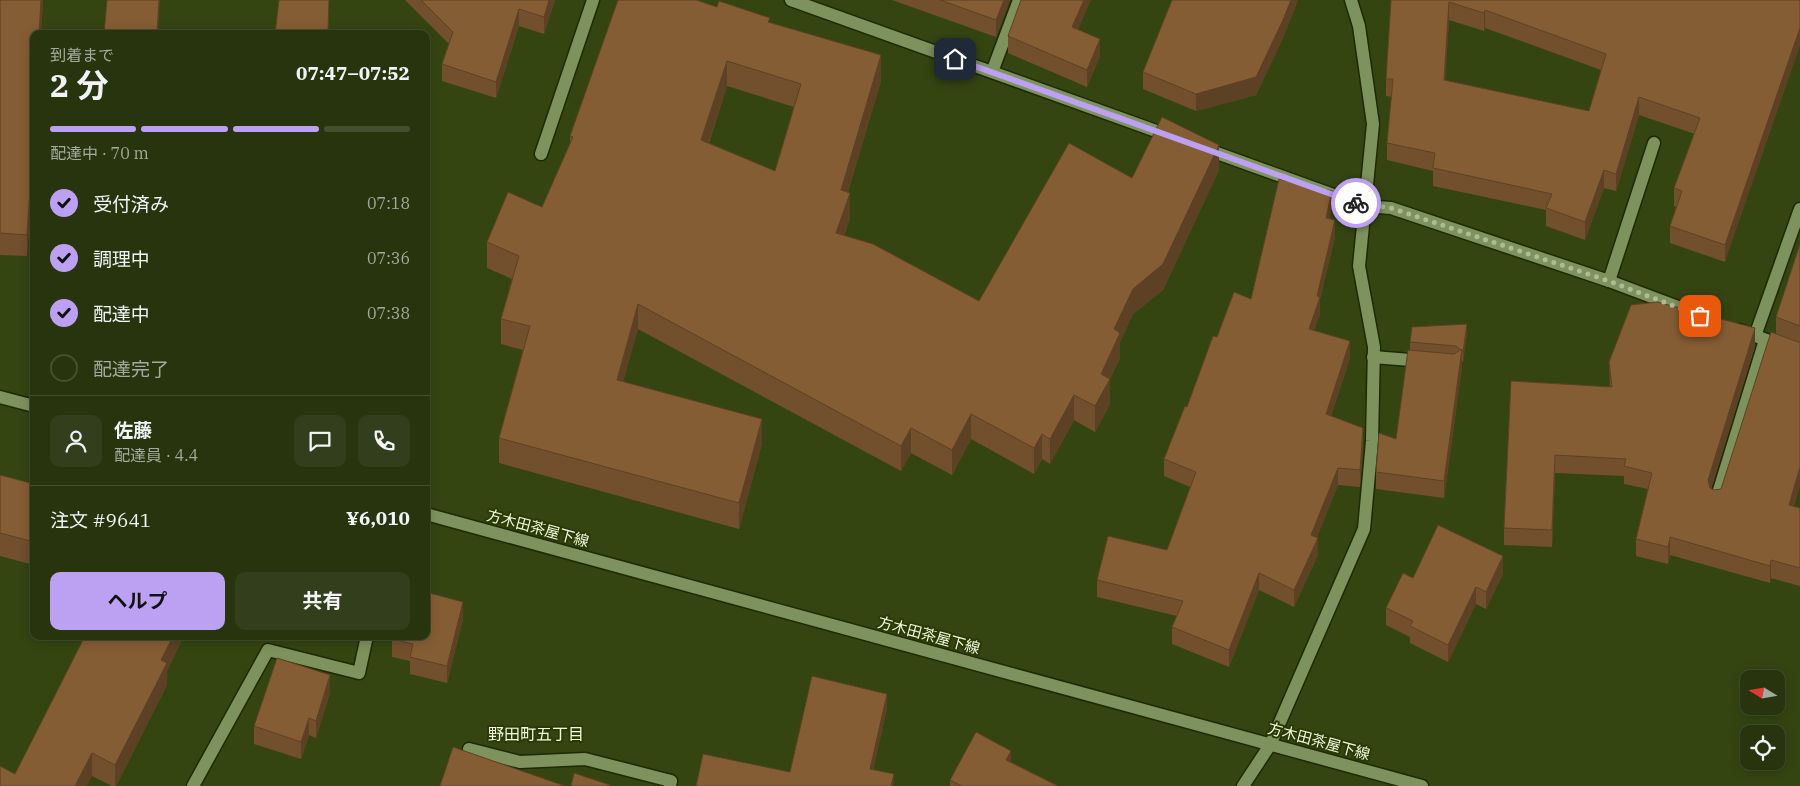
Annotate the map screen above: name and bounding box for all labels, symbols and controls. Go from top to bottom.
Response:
pin [934,38,976,80]
text: 到着まで [50,45,114,65]
icon: home [941,45,969,73]
text: 07:47–07:52 [296,61,410,85]
text: 2 分 [50,64,109,106]
text: 配達中 · 70 m [50,143,149,163]
courier [1331,178,1381,228]
icon: check [50,189,78,217]
icon: bike [1342,189,1370,217]
text: 受付済み [93,192,169,216]
text: 07:18 [367,193,410,213]
icon: check [50,244,78,272]
text: 調理中 [93,247,150,271]
text: 07:36 [367,248,410,268]
pin [1679,295,1721,337]
icon: check [50,299,78,327]
text: 配達中 [93,302,150,326]
icon: bag [1686,302,1714,330]
text: 07:38 [367,303,410,323]
text: 配達完了 [93,357,169,381]
button: person [50,415,102,467]
button: chat [294,415,346,467]
button: phone [358,415,410,467]
text: 佐藤 [114,418,152,442]
text: 配達員 · 4.4 [114,445,198,465]
street label: 方木田茶屋下線 [485,505,591,551]
text: ¥6,010 [346,506,410,530]
text: 注文 #9641 [50,508,151,532]
button: ヘルプ [50,572,225,630]
button: 共有 [235,572,410,630]
street label: 方木田茶屋下線 [876,612,982,658]
north arrow [1740,670,1785,715]
map controls [1740,670,1785,770]
street label: 方木田茶屋下線 [1266,718,1372,764]
district label: 野田町五丁目 [488,724,584,744]
button: locate [1740,725,1785,770]

